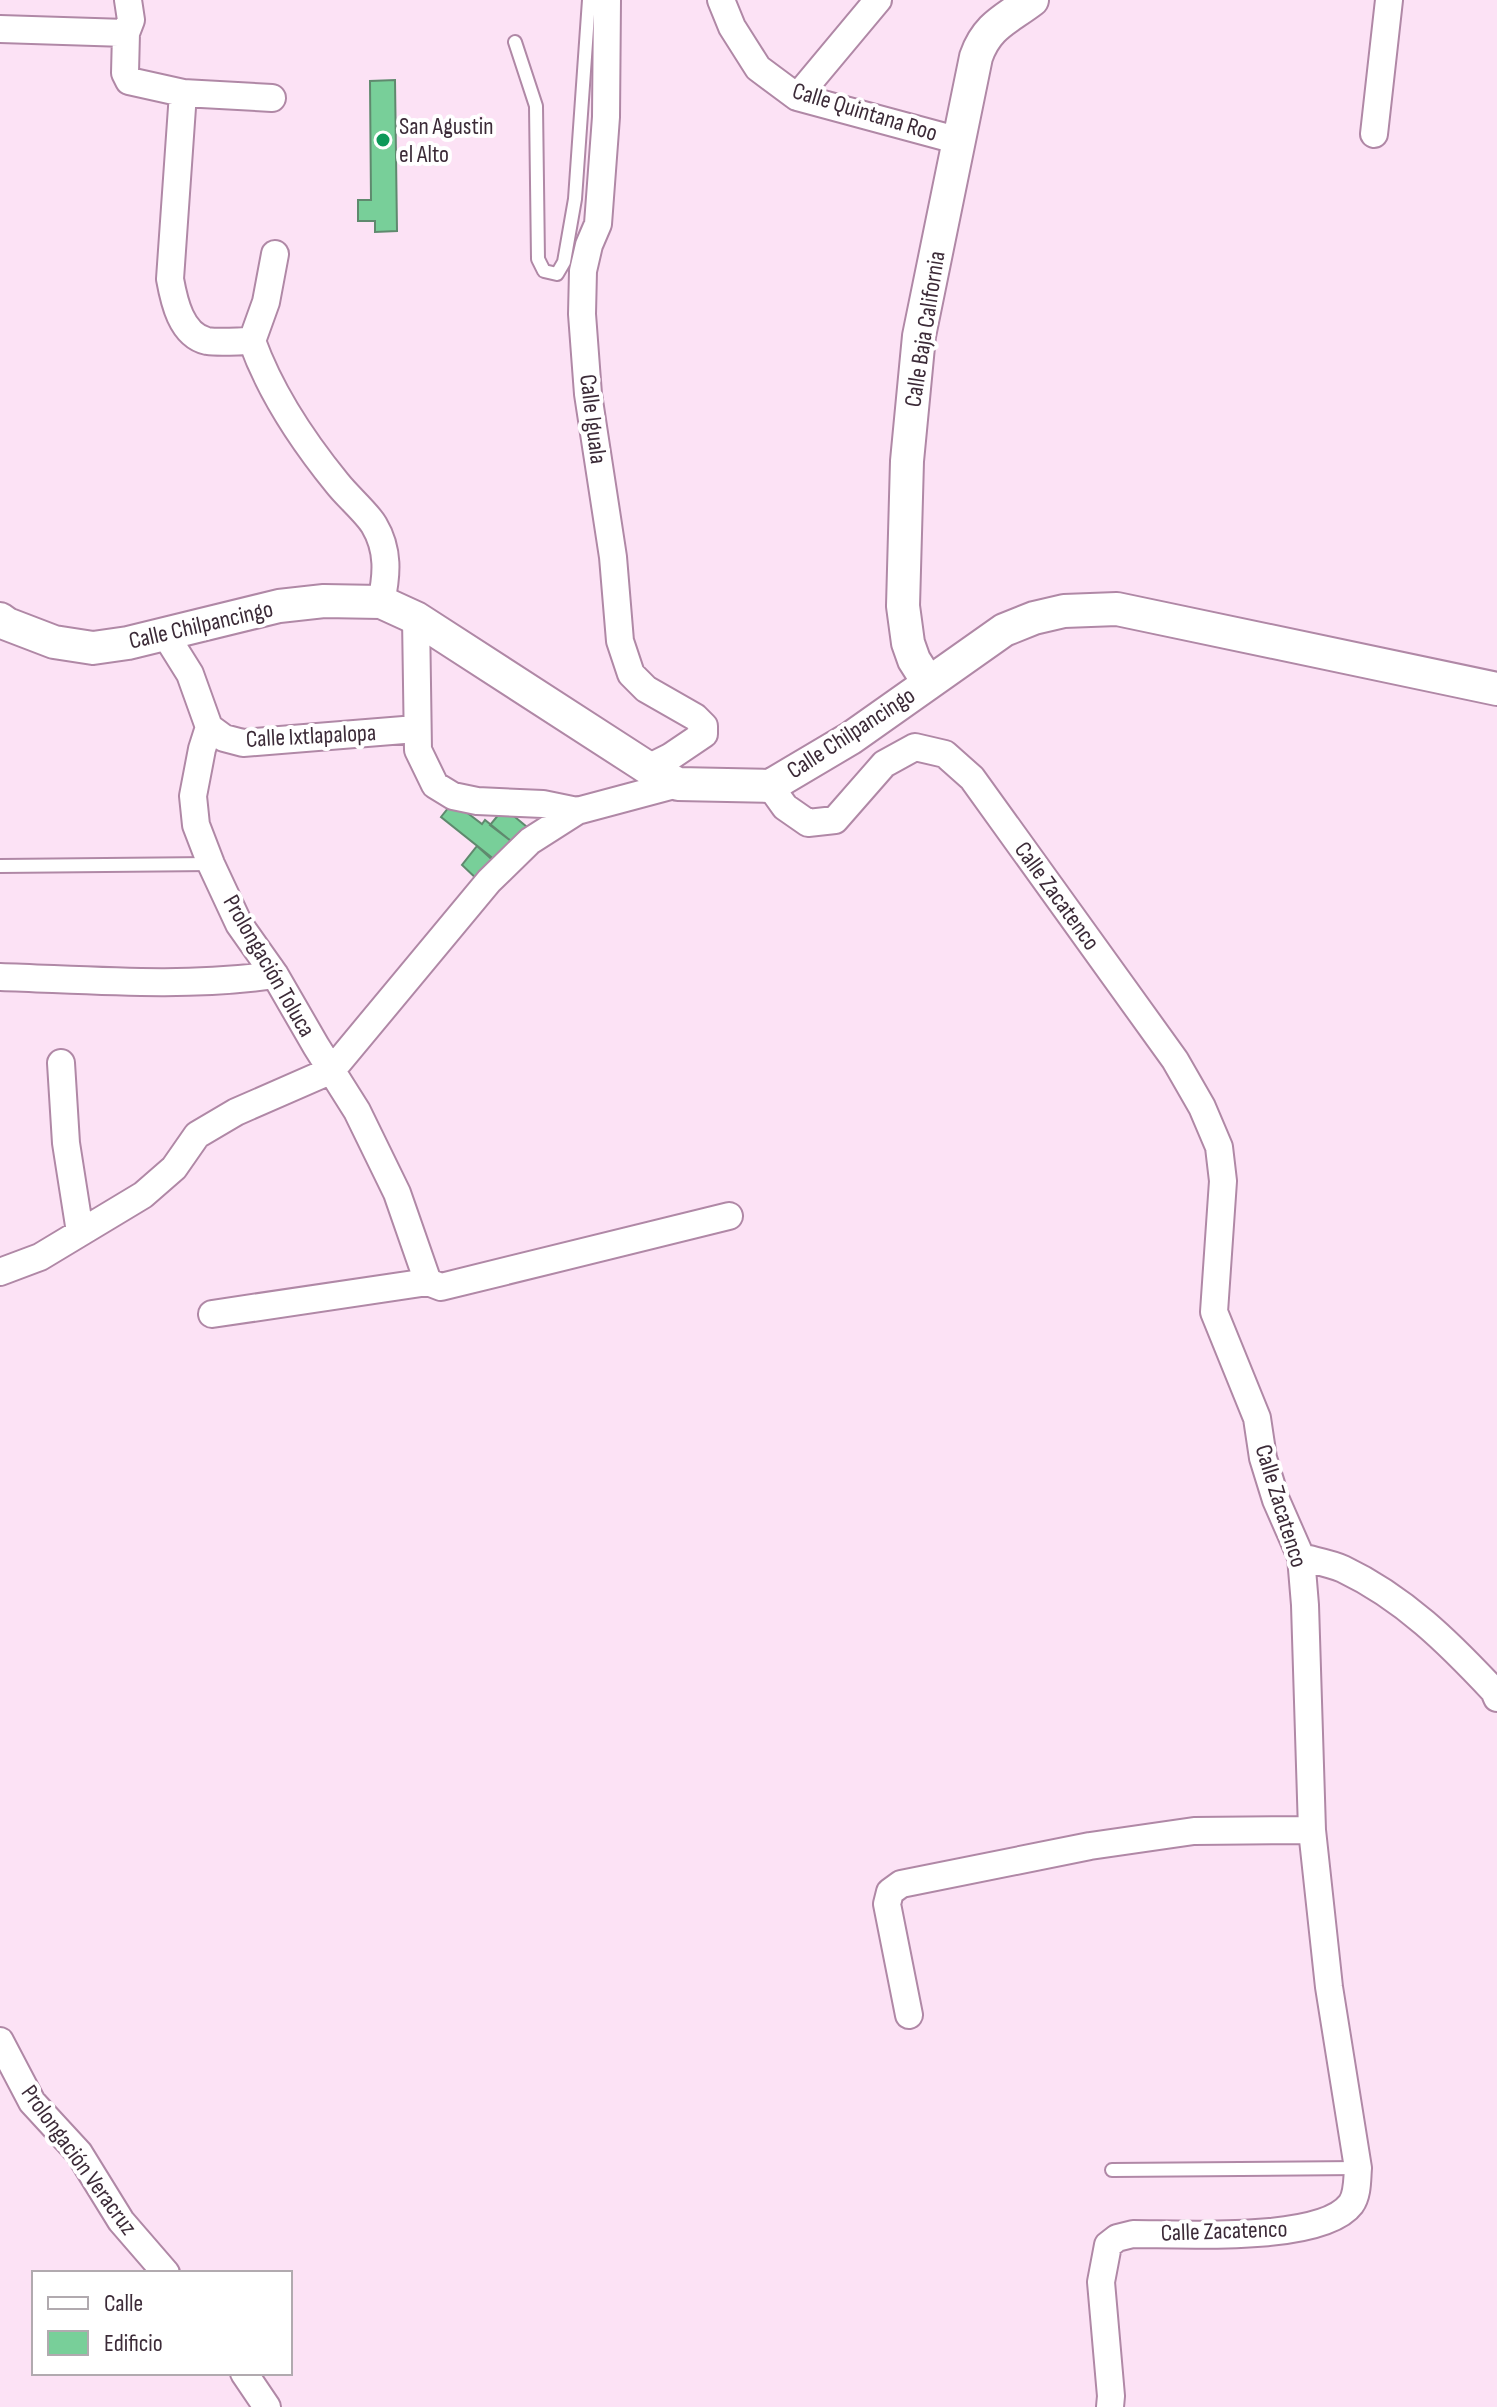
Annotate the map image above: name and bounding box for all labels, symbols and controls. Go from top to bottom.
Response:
street label: Calle Quintana Roo [789,76,941,148]
place label: San Agustin el Alto [399,112,494,169]
marker: San Agustin el Alto [374,131,392,149]
street label: Calle Baja California [898,249,952,409]
street label: Calle Iguala [573,372,613,466]
street label: Calle Chilpancingo [126,594,276,656]
street label: Calle Chilpancingo [781,681,921,785]
street label: Calle Ixtlapalopa [245,718,377,754]
street label: Calle Zacatenco [1008,836,1106,956]
street label: Prolongación Toluca [217,890,321,1042]
street label: Calle Zacatenco [1249,1441,1313,1571]
street label: Prolongación Veracruz [15,2079,143,2241]
street label: Calle Zacatenco [1160,2214,1288,2248]
legend [32,2271,292,2375]
text: Calle [104,2289,143,2318]
text: Edificio [104,2329,163,2358]

